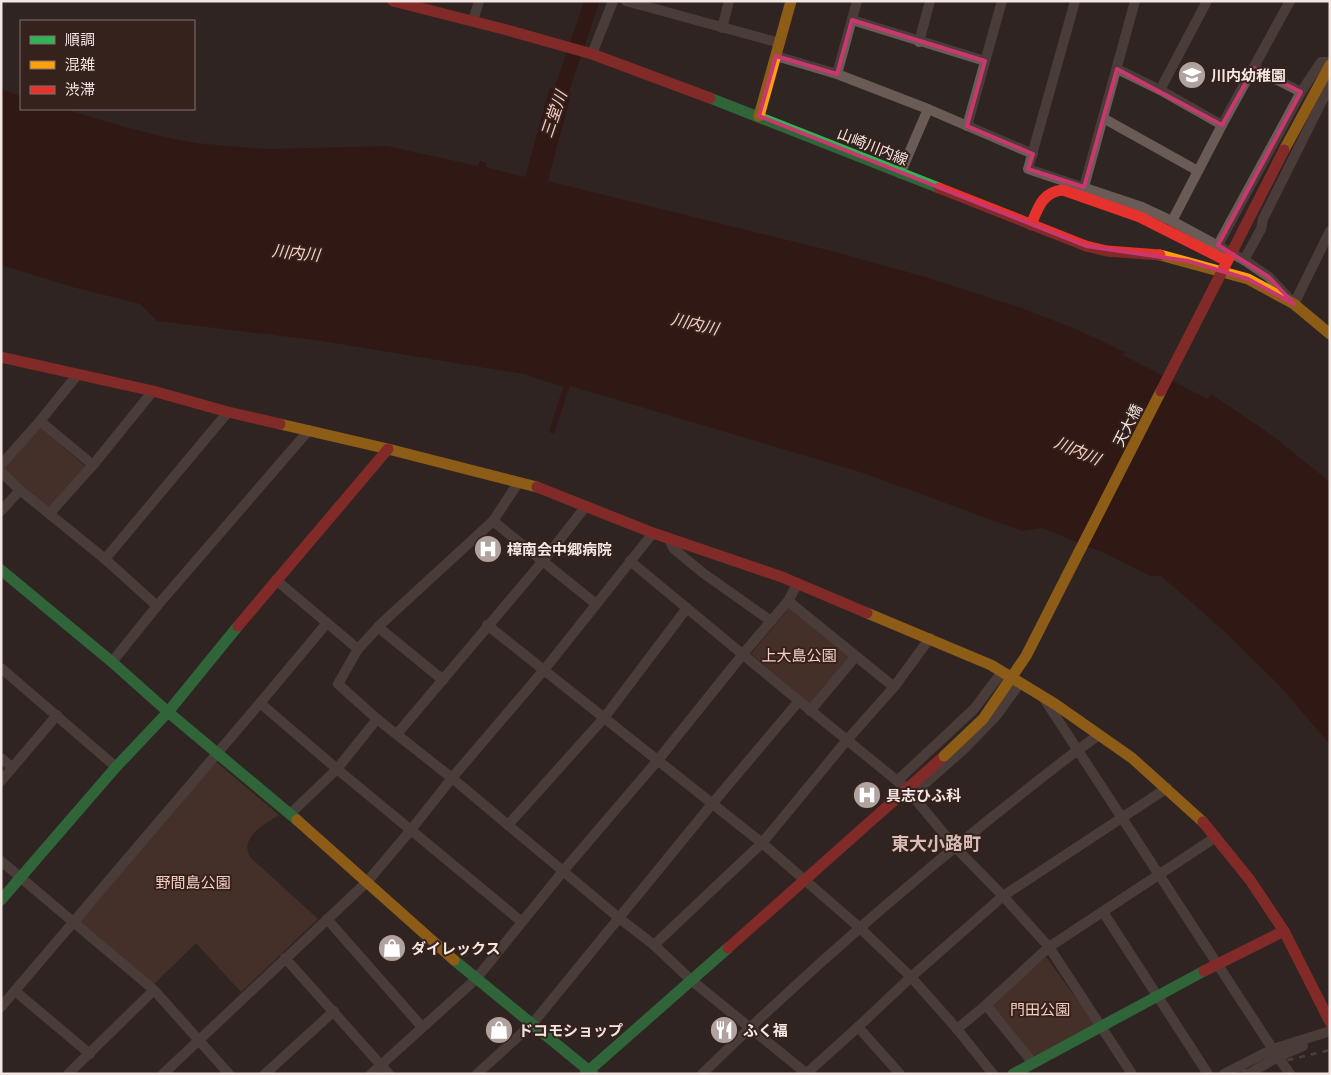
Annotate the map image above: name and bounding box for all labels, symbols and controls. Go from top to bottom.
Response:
legend [20,20,195,110]
text: 順調 [65,30,95,48]
text: 混雑 [65,55,95,73]
school or university icon: 川内幼稚園 [1177,60,1207,90]
place label: 川内幼稚園 [1211,66,1286,84]
text: 渋滞 [65,80,95,98]
water label: 三堂川 [536,86,570,140]
street label: 山崎川内線 [835,124,911,168]
water label: 川内川 [271,240,323,264]
water label: 川内川 [669,308,722,338]
street label: 天大橋 [1109,401,1145,449]
water label: 川内川 [1052,432,1106,469]
hospital icon: 樟南会中郷病院 [473,534,503,564]
place label: 樟南会中郷病院 [507,540,612,558]
park label: 上大島公園 [761,646,837,664]
hospital icon: 具志ひふ科 [852,780,882,810]
place label: 具志ひふ科 [886,786,961,804]
district label: 東大小路町 [891,832,981,854]
park label: 野間島公園 [155,873,231,891]
shop icon: ダイレックス [377,933,407,963]
place label: ダイレックス [411,939,501,957]
park label: 門田公園 [1010,1000,1070,1018]
shop icon: ドコモショップ [484,1015,514,1045]
restaurant icon: ふく福 [709,1015,739,1045]
place label: ドコモショップ [518,1021,623,1039]
place label: ふく福 [743,1021,788,1039]

